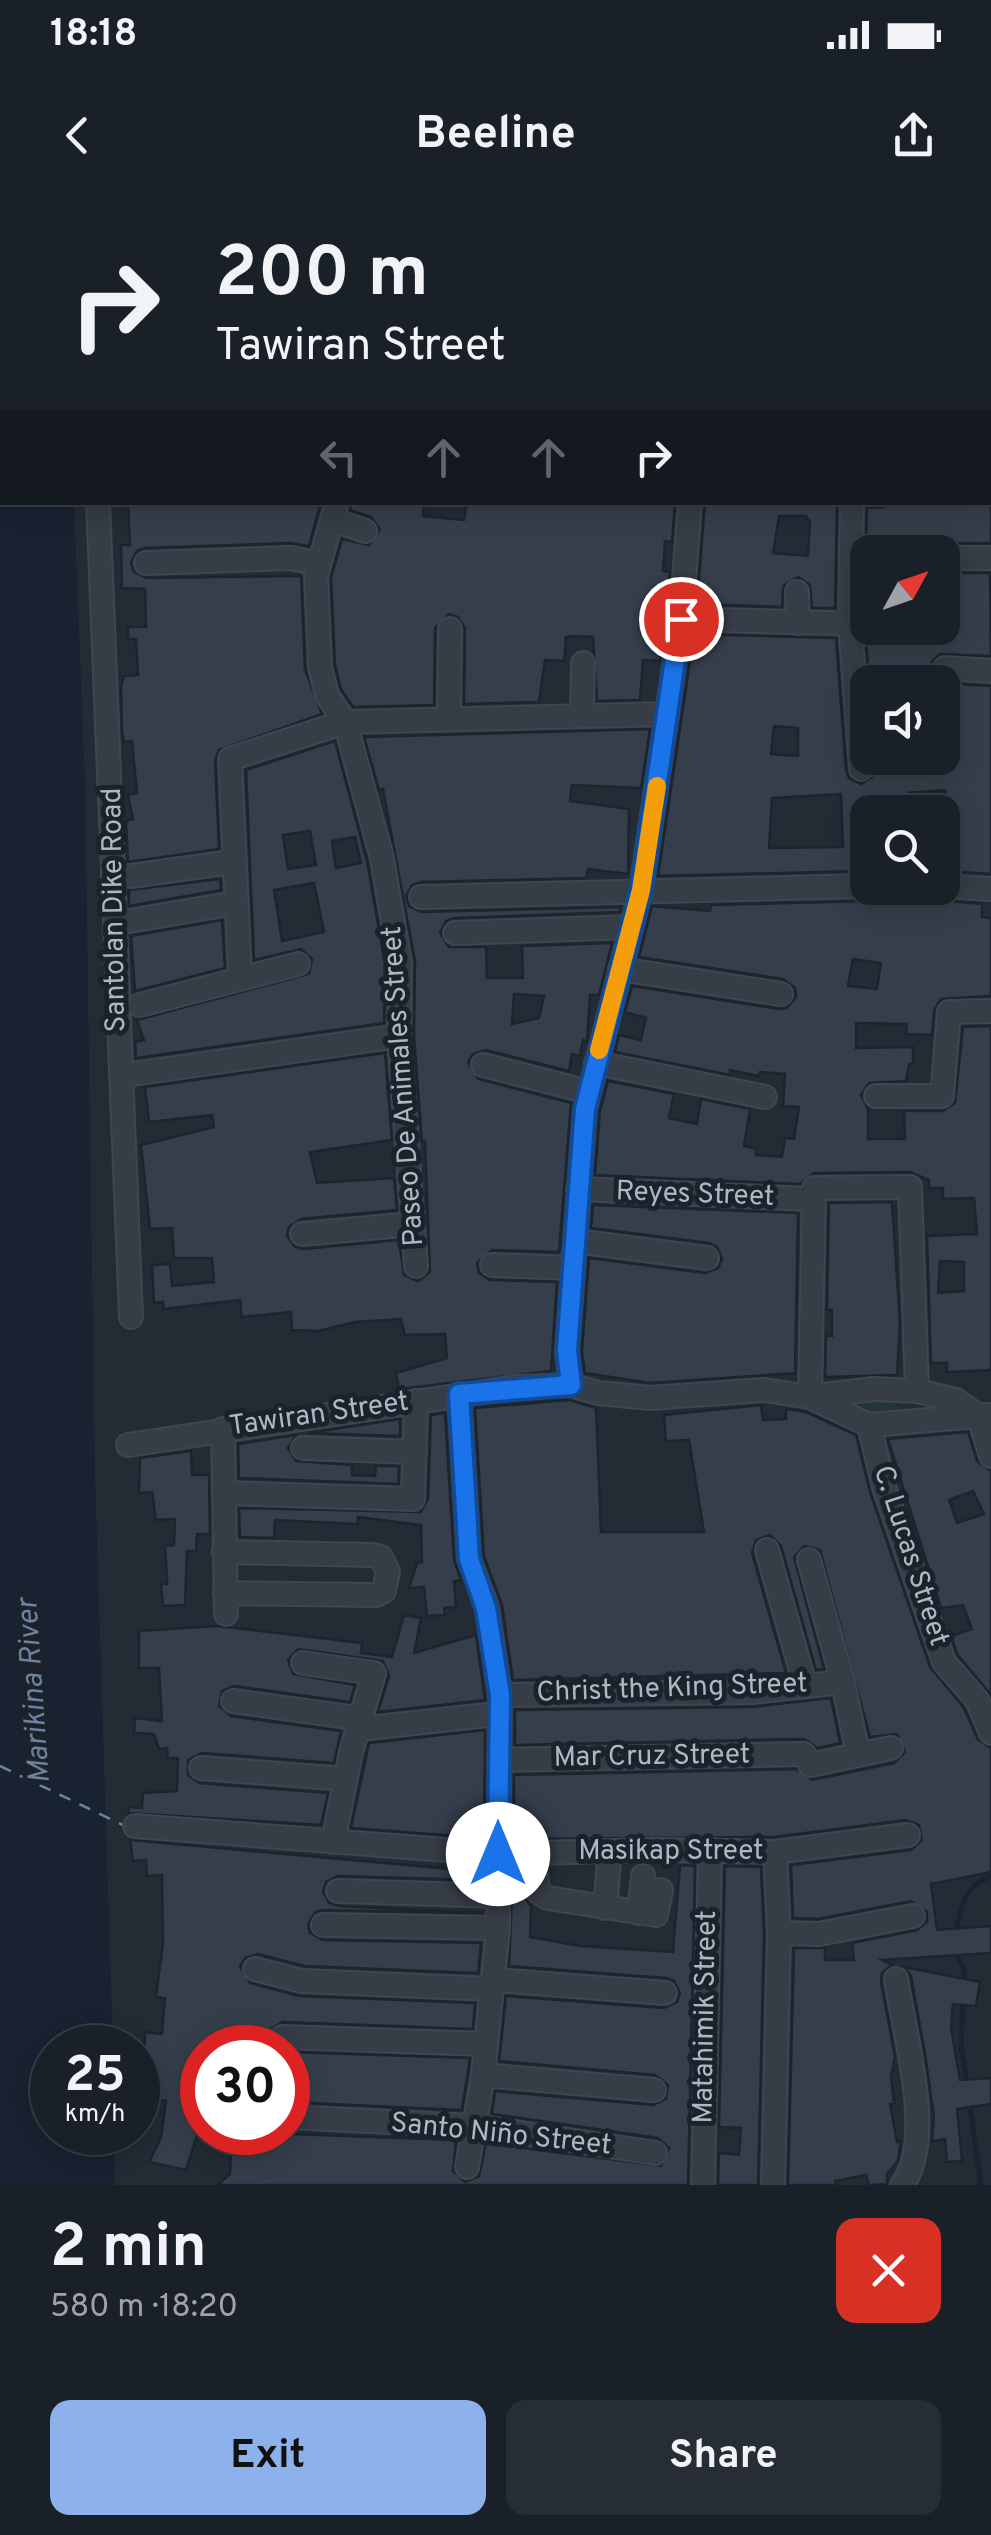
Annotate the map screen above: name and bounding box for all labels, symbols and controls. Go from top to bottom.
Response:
text: 18:18 [50,11,137,60]
text: Beeline [415,107,576,164]
icon: back [50,108,105,163]
icon: share [886,108,941,163]
text: 200 m [215,232,429,321]
icon: right [50,240,180,370]
text: Tawiran Street [215,319,506,376]
icon: left [311,430,366,485]
icon: ahead [416,430,471,485]
icon: ahead [521,430,576,485]
icon: right [626,430,681,485]
north arrow [850,535,960,645]
map controls [850,535,960,905]
pin [639,577,724,662]
icon: arrive [654,592,709,647]
button: sound [850,665,960,775]
street label: Santolan Dike Road [95,787,135,1033]
button: search [850,795,960,905]
street label: Paseo De Animales Street [375,925,433,1247]
street label: Reyes Street [615,1174,775,1216]
street label: Tawiran Street [227,1385,411,1445]
street label: C. Lucas Street [864,1461,956,1651]
water label: Marikina River [10,1595,60,1785]
street label: Christ the King Street [536,1666,808,1712]
street label: Mar Cruz Street [553,1737,751,1777]
position arrow [446,1802,550,1906]
street label: Masikap Street [578,1834,764,1870]
street label: Matahimik Street [686,1910,726,2124]
speed limit sign: 30 [180,2025,310,2155]
text: 25 [64,2046,126,2109]
text: km/h [65,2099,125,2131]
street label: Santo Niño Street [389,2106,613,2164]
text: 2 min [50,2212,207,2288]
button: close [836,2218,941,2323]
text: 580 m · 18:20 [50,2288,238,2328]
button: Exit [50,2400,486,2515]
button: Share [506,2400,941,2515]

